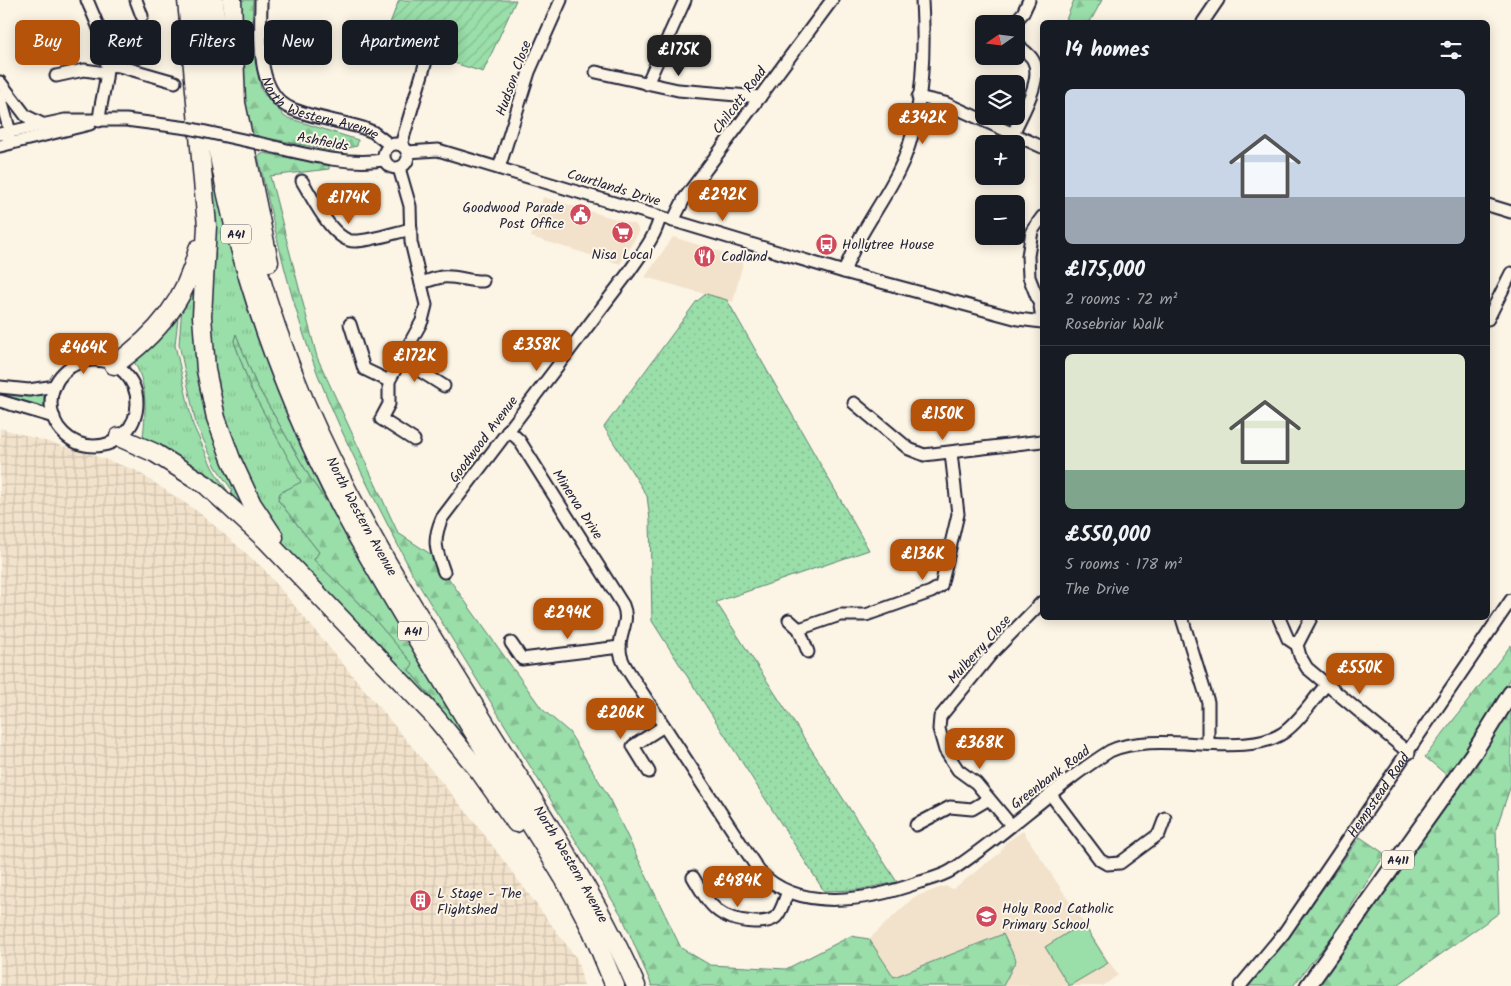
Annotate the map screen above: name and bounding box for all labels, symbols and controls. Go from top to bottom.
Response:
north arrow [975,15,1025,65]
map controls [975,15,1025,245]
chip: Buy [15,20,80,65]
chip: Rent [90,20,161,65]
chip: Filters [171,20,254,65]
chip: New [264,20,332,65]
chip: Apartment [342,20,458,65]
pin: £175K [644,34,714,77]
text: 14 homes [1065,34,1150,67]
icon: filters [1437,36,1465,64]
street label: Hudson Close [490,37,538,119]
text: £175K [658,38,700,63]
street label: Chilcott Road [707,61,773,139]
street label: North Western Avenue [254,74,384,146]
button: layers [975,75,1025,125]
pin: £342K [888,102,958,145]
text: £342K [899,106,947,131]
icon: home [1220,121,1310,211]
street label: Ashfields [295,126,350,158]
button: + [975,135,1025,185]
street label: Courtlands Drive [564,163,664,213]
pin: £292K [688,180,758,222]
pin: £174K [314,182,384,225]
text: £292K [699,183,747,208]
text: £174K [328,186,370,211]
button: − [975,195,1025,245]
place label: Goodwood Parade Post Office [462,197,565,235]
public building icon: Goodwood Parade Post Office [568,203,592,227]
supermarket icon: Nisa Local [610,220,634,244]
road number: A41 [221,224,251,243]
bus stop icon: Hollytree House [814,232,838,256]
place label: Hollytree House [842,234,935,256]
place label: Nisa Local [591,244,653,266]
restaurant icon: Codland [693,244,717,268]
place label: Codland [721,246,768,268]
text: £175,000 [1065,254,1145,287]
text: 2 rooms · 72 m² [1065,287,1177,312]
text: Rosebriar Walk [1065,312,1164,337]
pin: £358K [502,330,572,372]
pin: £464K [49,332,119,375]
text: £358K [513,333,561,358]
text: £464K [60,336,108,361]
pin: £172K [380,340,450,383]
text: £172K [393,344,437,369]
icon: home [1220,387,1310,477]
street label: Goodwood Avenue [444,391,524,488]
pin: £150K [908,398,978,441]
text: £150K [922,402,964,427]
street label: North Western Avenue [320,453,403,581]
street label: Minerva Drive [546,465,609,545]
text: £550,000 [1065,519,1150,552]
pin: £136K [888,538,958,581]
text: £136K [901,542,945,567]
text: 5 rooms · 178 m² [1065,552,1182,577]
text: The Drive [1065,577,1129,602]
pin: £294K [533,598,603,640]
text: £294K [544,601,592,626]
street label: Mulberry Close [943,610,1017,689]
road number: A41 [398,622,428,640]
pin: £550K [1325,652,1395,695]
text: £550K [1337,656,1383,681]
pin: £206K [586,698,656,740]
text: £206K [597,701,645,726]
pin: £368K [945,728,1015,770]
text: £368K [956,731,1004,756]
street label: Greenbank Road [1006,740,1096,815]
street label: Hempstead Road [1342,748,1416,842]
street label: North Western Avenue [527,802,614,928]
road number: A411 [1382,850,1414,870]
pin: £484K [703,866,773,908]
text: £484K [714,869,762,894]
place label: L Stage - The Flightshed [437,883,522,921]
building icon: L Stage - The Flightshed [409,889,433,913]
place label: Holy Rood Catholic Primary School [1002,898,1114,936]
school or university icon: Holy Rood Catholic Primary School [974,904,998,928]

